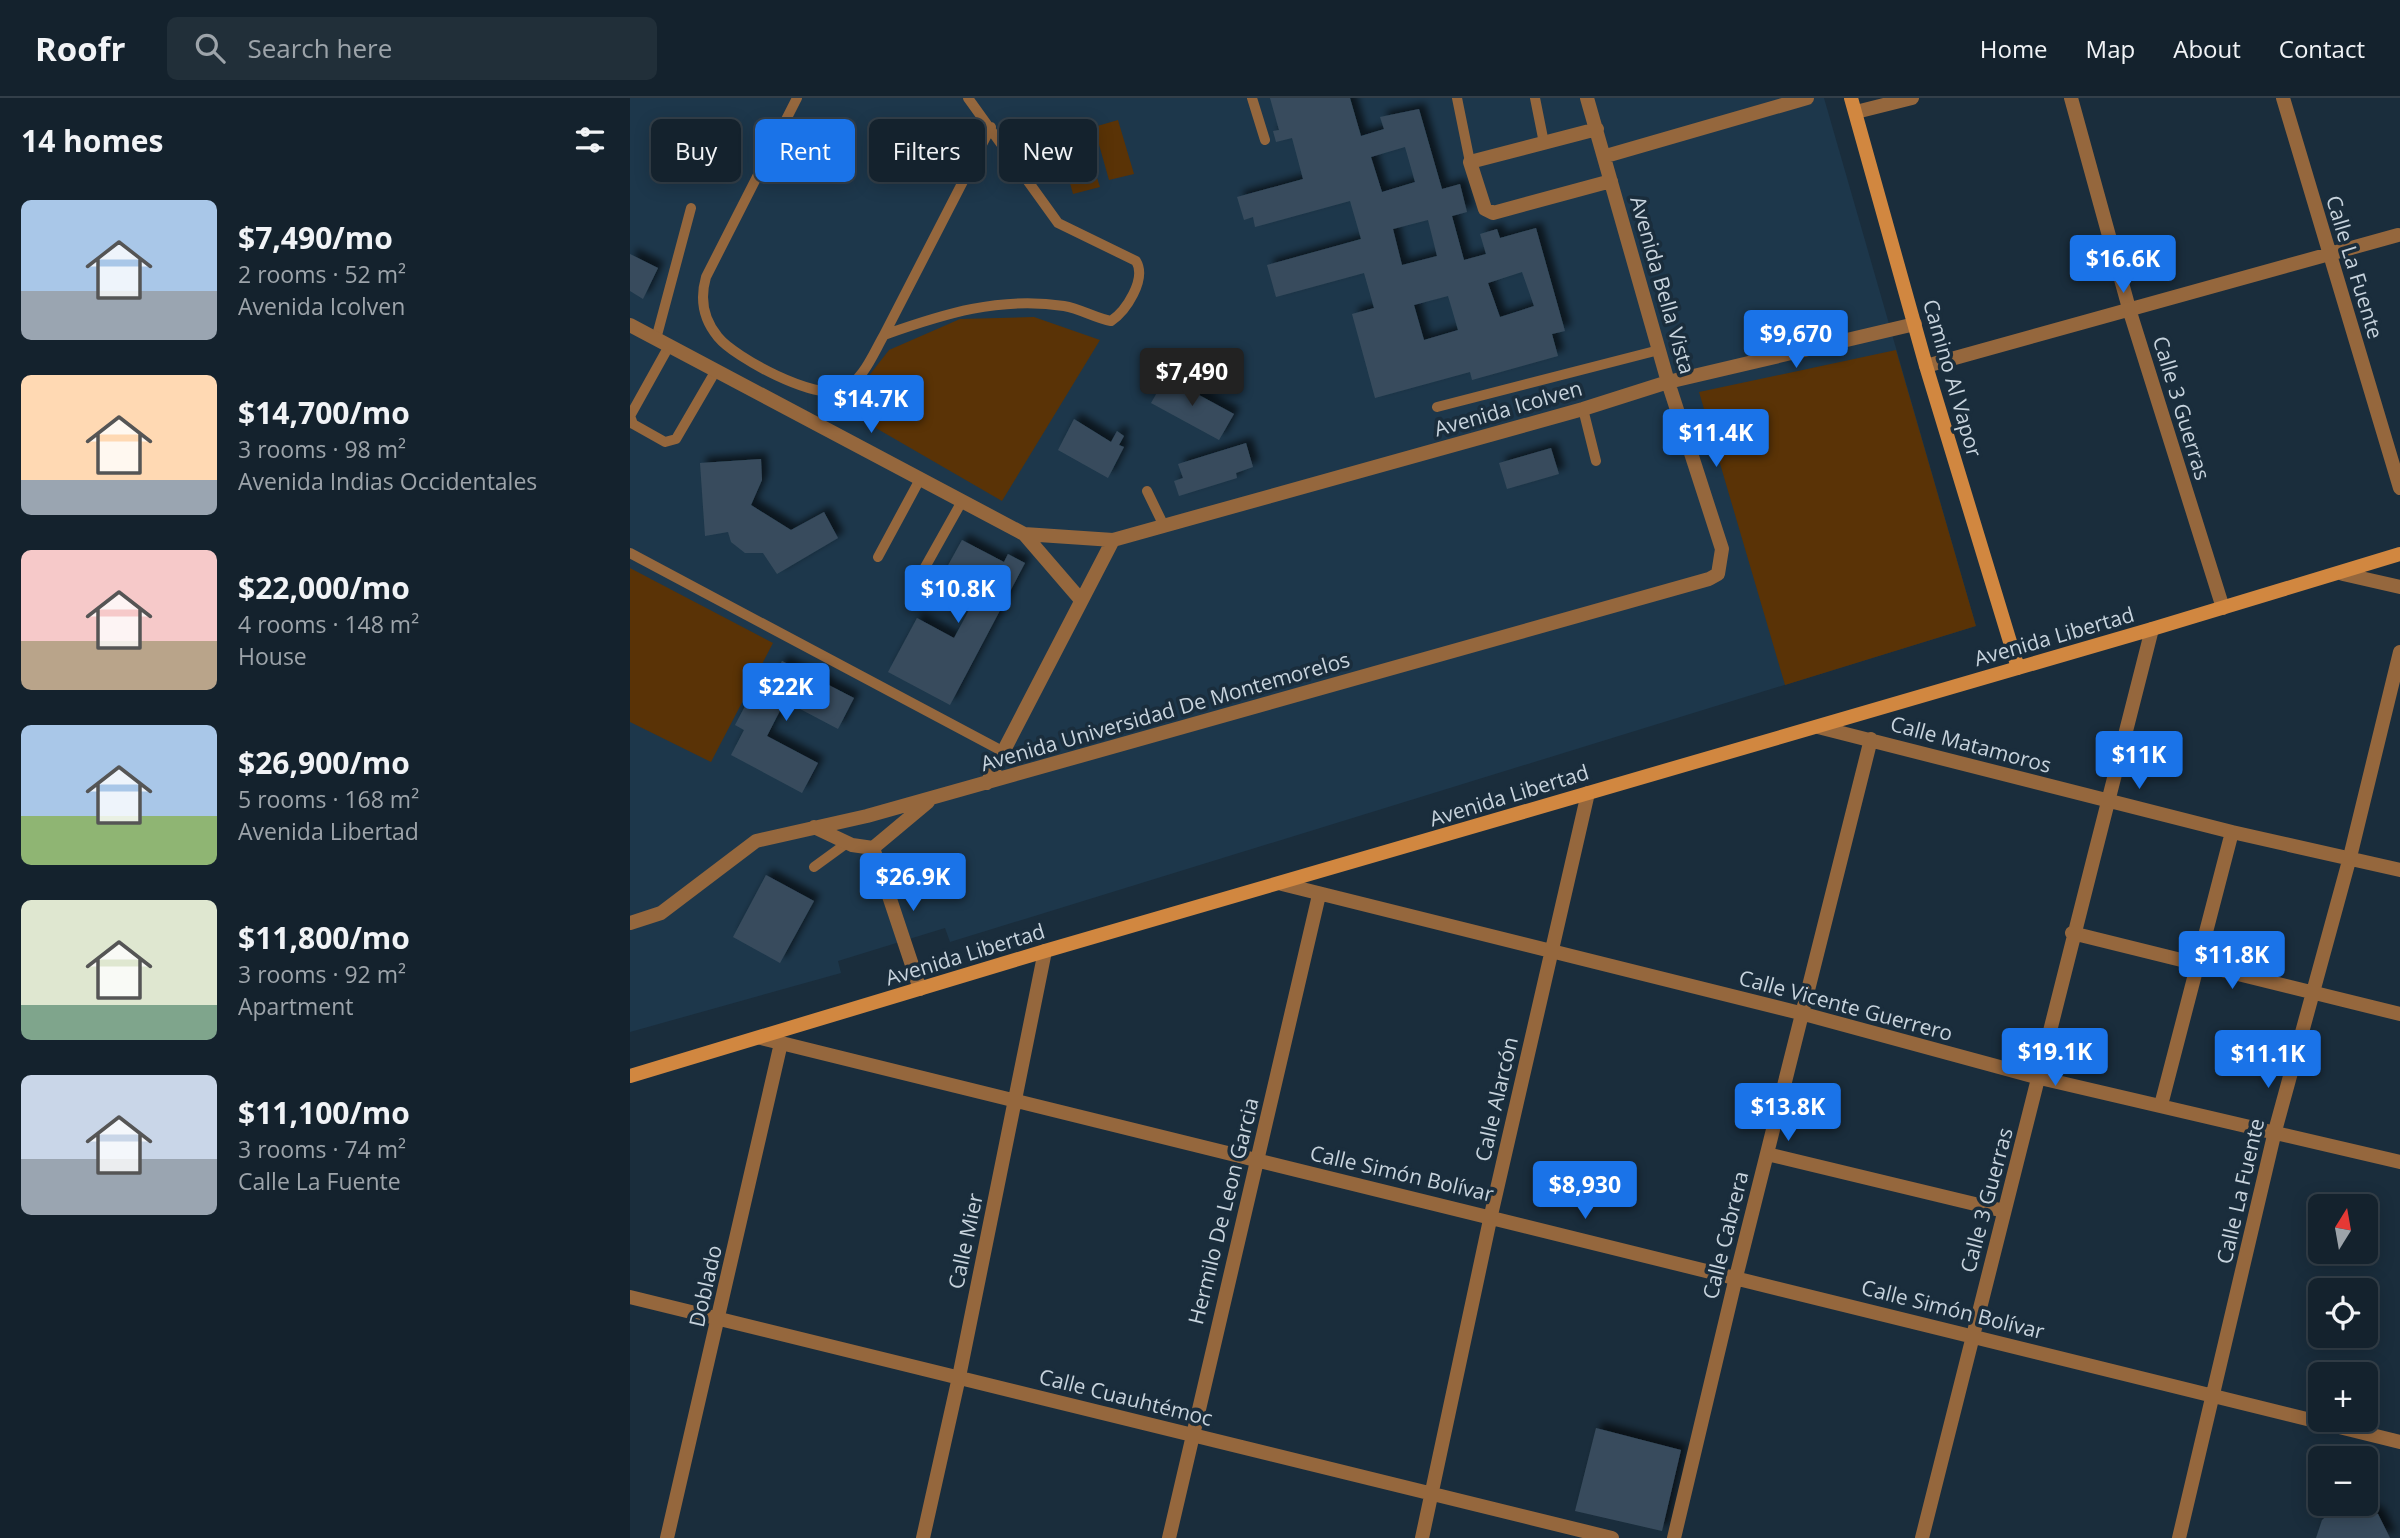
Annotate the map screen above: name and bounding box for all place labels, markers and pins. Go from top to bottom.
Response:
pin: $16.6K [2066,236,2180,295]
pin: $9,670 [1739,310,1853,370]
pin: $7,490 [1135,348,1249,408]
pin: $14.7K [814,376,928,435]
pin: $11.4K [1659,410,1773,469]
pin: $10.8K [901,566,1015,625]
pin: $22K [745,664,827,723]
pin: $11K [2098,732,2180,791]
pin: $26.9K [856,854,970,913]
pin: $11.8K [2175,932,2289,991]
pin: $19.1K [1998,1028,2112,1088]
pin: $11.1K [2211,1030,2325,1090]
pin: $13.8K [1731,1084,1845,1143]
pin: $8,930 [1528,1162,1642,1221]

